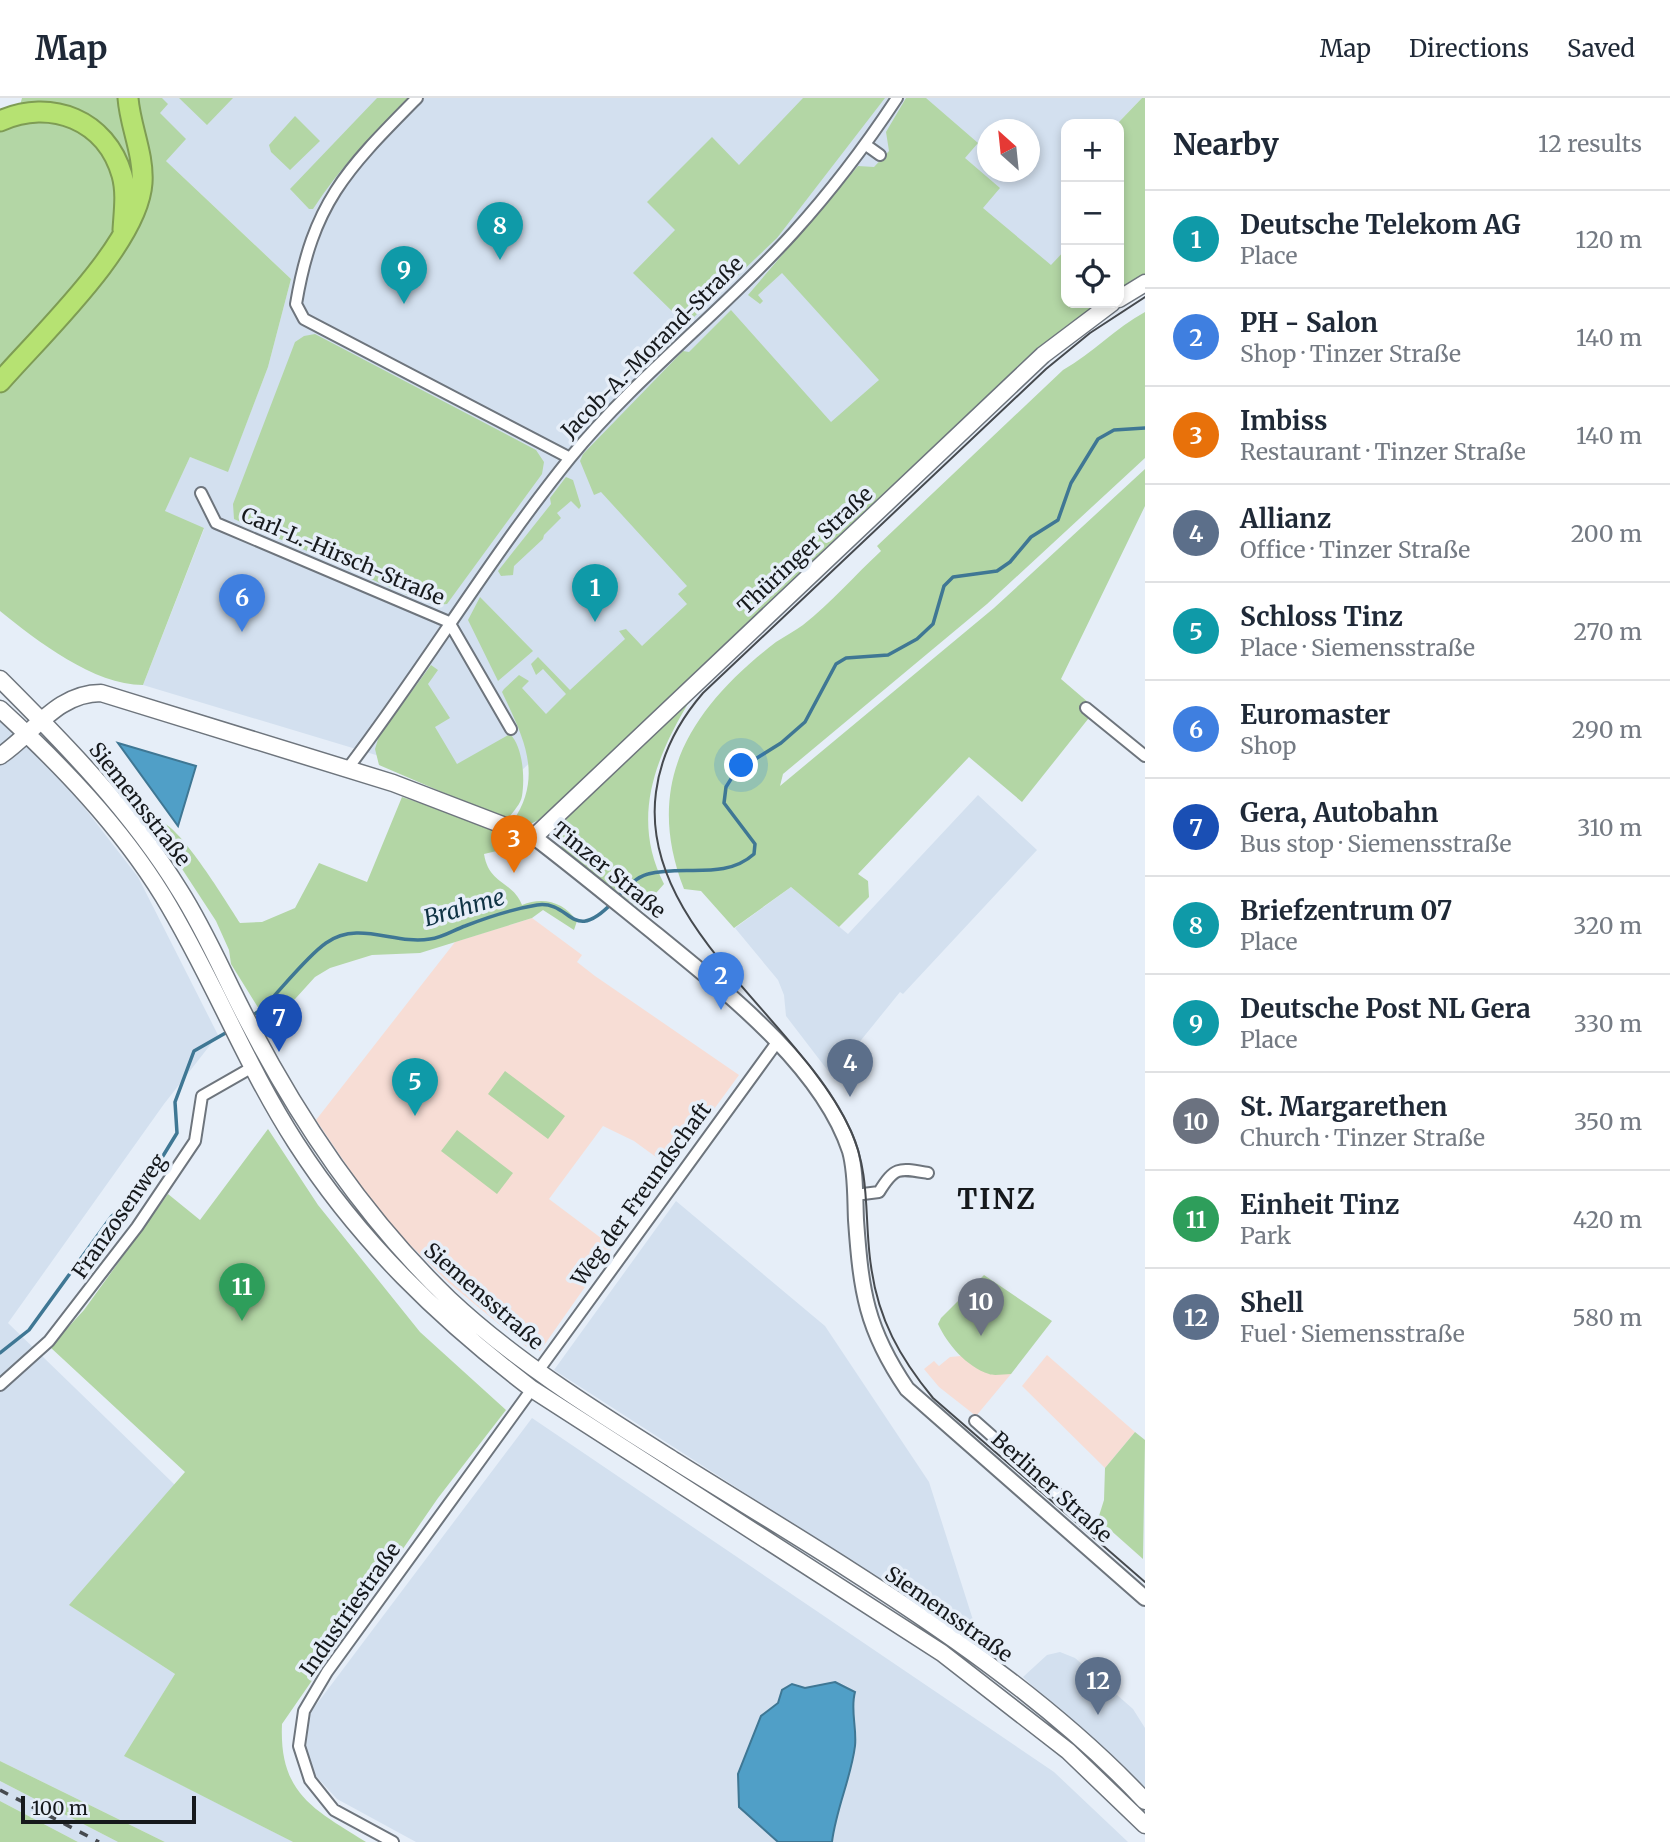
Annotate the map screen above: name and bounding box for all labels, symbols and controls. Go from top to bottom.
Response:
text: Map [35,28,108,69]
text: Map [1320,33,1371,64]
text: Directions [1409,33,1529,64]
text: Saved [1567,33,1635,64]
north arrow [977,119,1040,182]
map controls [1061,119,1124,308]
button: + [1061,119,1124,182]
text: Nearby [1173,125,1279,163]
text: 12 results [1538,129,1642,158]
button: − [1061,182,1124,245]
pin: 8 [477,202,523,260]
text: Deutsche Telekom AG [1240,208,1520,241]
text: 1 [1191,225,1201,254]
text: 120 m [1576,225,1642,254]
text: Place [1240,241,1297,270]
button: locate [1061,245,1124,308]
pin: 9 [381,246,427,304]
street label: Jacob-A.-Morand-Straße [555,250,749,444]
text: PH - Salon [1240,306,1378,339]
text: 2 [1189,323,1203,352]
text: 140 m [1576,323,1642,352]
text: Shop · Tinzer Straße [1240,339,1461,368]
text: Imbiss [1240,404,1327,437]
text: 3 [1189,421,1203,450]
text: 140 m [1576,421,1642,450]
text: Restaurant · Tinzer Straße [1240,437,1526,466]
street label: Thüringer Straße [732,480,878,620]
street label: Carl-L.-Hirsch-Straße [237,501,449,611]
text: Allianz [1240,502,1331,535]
text: 4 [1189,519,1203,548]
text: 200 m [1571,519,1642,548]
text: Office · Tinzer Straße [1240,535,1470,564]
pin: 1 [572,564,618,622]
pin: 6 [219,574,265,632]
text: Schloss Tinz [1240,600,1403,633]
text: 5 [1189,617,1203,646]
text: 270 m [1574,617,1642,646]
text: Place · Siemensstraße [1240,633,1475,662]
text: Euromaster [1240,698,1390,731]
text: 6 [1189,715,1203,744]
text: 290 m [1572,715,1642,744]
text: Shop [1240,731,1296,760]
street label: Siemensstraße [83,737,197,871]
your location [724,748,758,782]
text: Gera, Autobahn [1240,796,1439,829]
text: 7 [1189,813,1203,842]
text: 310 m [1577,813,1642,842]
pin: 3 [491,815,537,873]
street label: Tinzer Straße [547,816,671,924]
text: Bus stop · Siemensstraße [1240,829,1512,858]
water label: Brahme [420,882,508,932]
text: Briefzentrum 07 [1240,894,1452,927]
text: 8 [1189,911,1203,940]
text: 320 m [1573,911,1642,940]
text: Place [1240,927,1297,956]
pin: 2 [698,952,744,1010]
text: Deutsche Post NL Gera [1240,992,1531,1025]
pin: 7 [256,994,302,1052]
text: 9 [1189,1009,1203,1038]
text: 330 m [1574,1009,1642,1038]
text: Place [1240,1025,1297,1054]
pin: 4 [827,1039,873,1097]
pin: 5 [392,1058,438,1116]
text: St. Margarethen [1240,1090,1448,1123]
street label: Weg der Freundschaft [565,1097,717,1292]
text: 10 [1184,1107,1208,1136]
text: 350 m [1574,1107,1642,1136]
text: Church · Tinzer Straße [1240,1123,1485,1152]
street label: Franzosenweg [66,1148,172,1284]
district label: TINZ [957,1181,1037,1217]
text: Einheit Tinz [1240,1188,1399,1221]
text: 11 [1186,1205,1206,1234]
text: 420 m [1573,1205,1642,1234]
text: Park [1240,1221,1291,1250]
street label: Siemensstraße [419,1237,549,1355]
pin: 11 [219,1263,265,1321]
pin: 10 [958,1278,1004,1336]
text: Shell [1240,1286,1304,1319]
text: 12 [1184,1303,1208,1332]
text: 580 m [1572,1303,1642,1332]
text: Fuel · Siemensstraße [1240,1319,1465,1348]
street label: Berliner Straße [986,1426,1118,1548]
street label: Industriestraße [294,1537,406,1681]
street label: Siemensstraße [880,1560,1018,1668]
pin: 12 [1075,1657,1121,1715]
scale bar [21,1793,196,1825]
text: 100 m [32,1796,88,1820]

